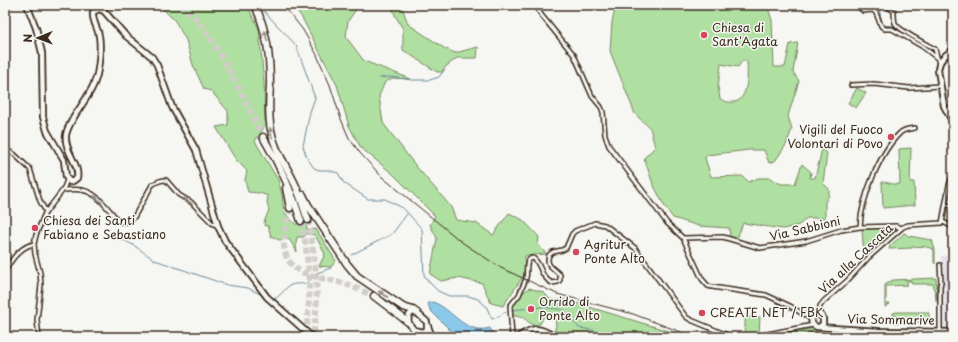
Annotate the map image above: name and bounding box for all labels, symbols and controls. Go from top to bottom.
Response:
north arrow [18,18,58,58]
place label: Chiesa di Sant'Agata [712,18,778,50]
one-way arrow [263,30,269,42]
marker: Chiesa di Sant'Agata [699,30,709,40]
text: N [19,33,36,43]
place label: Vigili del Fuoco Volontari di Povo [787,120,883,152]
one-way arrow [268,127,274,139]
marker: Vigili del Fuoco Volontari di Povo [886,132,896,142]
one-way arrow [93,194,104,203]
one-way arrow [183,197,193,205]
place label: Chiesa dei Santi Fabiano e Sebastiano [43,211,166,243]
street label: Via Sabbioni [768,211,842,245]
street label: Via alla Cascata [814,218,897,298]
marker: Chiesa dei Santi Fabiano e Sebastiano [30,223,40,233]
place label: Agritur Ponte Alto [584,235,645,267]
marker: Agritur Ponte Alto [571,247,581,257]
one-way arrow [378,290,389,298]
place label: Orrido di Ponte Alto [539,292,600,324]
place label: CREATE NET / FBK [710,303,824,321]
marker: Orrido di Ponte Alto [526,304,536,314]
marker: CREATE NET / FBK [697,308,707,318]
street label: Via Sommarive [847,309,935,329]

